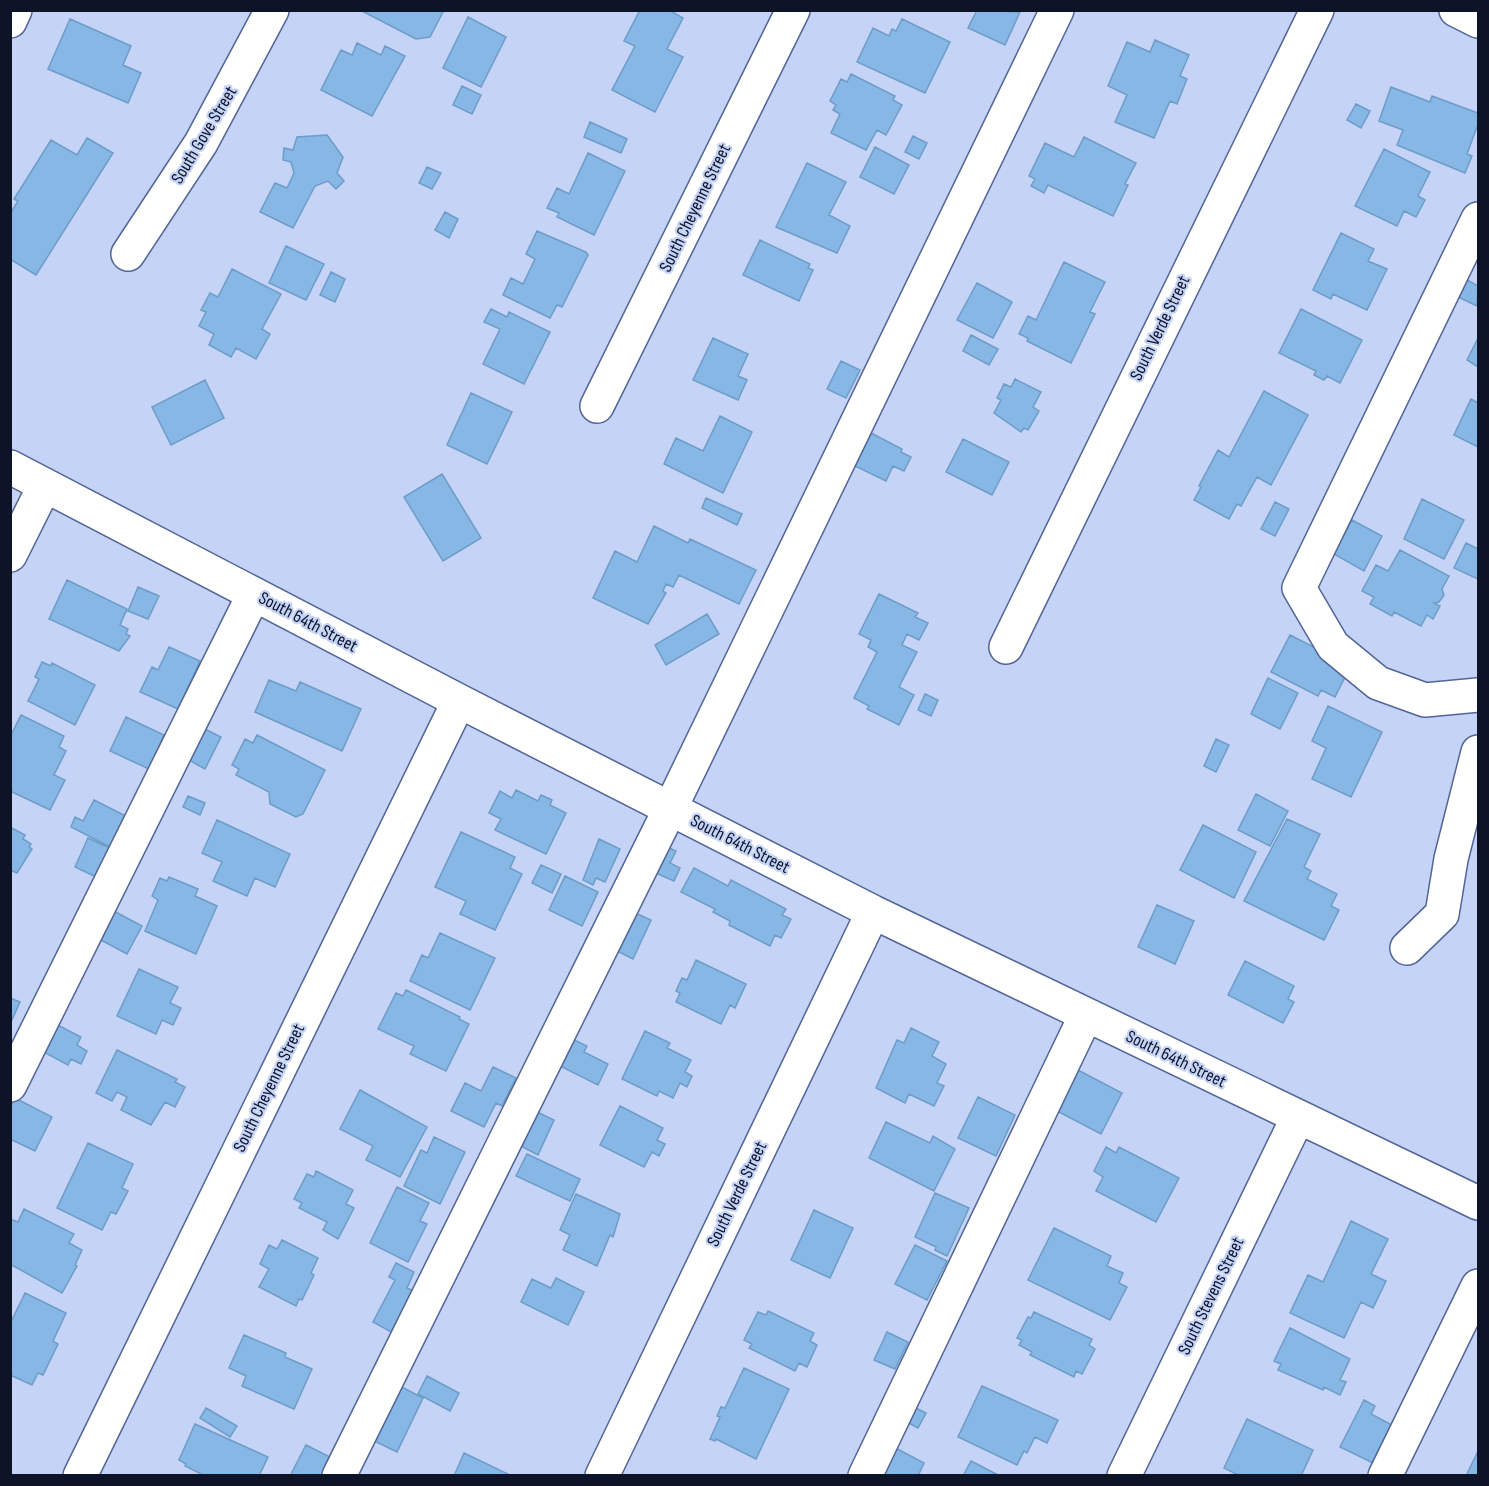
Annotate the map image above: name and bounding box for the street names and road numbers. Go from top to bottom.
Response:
street label: South Gove Street [167,82,242,188]
street label: South Cheyenne Street [655,140,735,275]
street label: South Verde Street [1126,272,1195,384]
street label: South 64th Street [255,587,361,657]
street label: South 64th Street [687,810,794,878]
street label: South Cheyenne Street [229,1020,309,1155]
street label: South 64th Street [1123,1026,1230,1092]
street label: South Verde Street [703,1138,772,1250]
street label: South Stevens Street [1174,1233,1249,1358]

